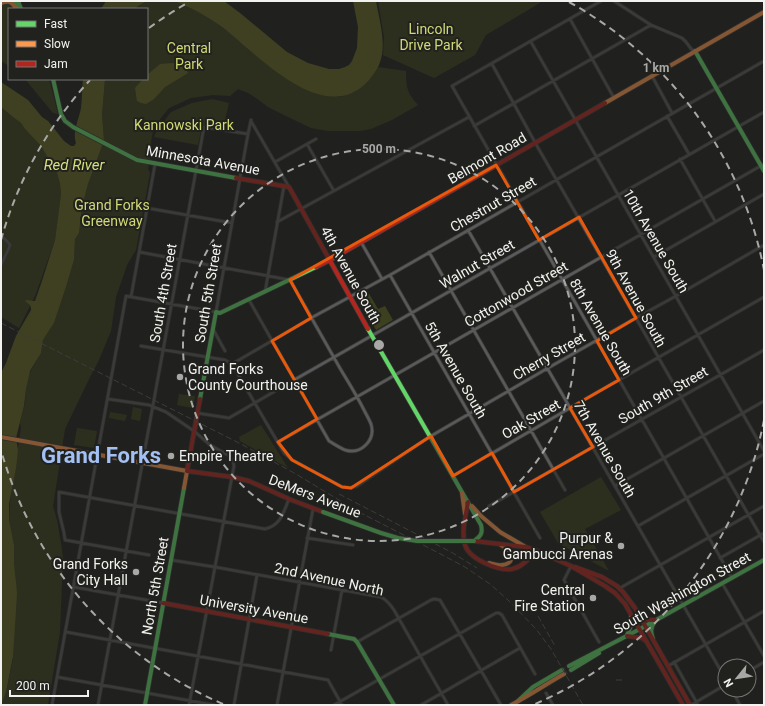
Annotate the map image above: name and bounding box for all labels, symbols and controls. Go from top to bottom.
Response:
legend [8,8,148,80]
text: Fast [44,17,67,31]
park label: Lincoln Drive Park [399,21,463,53]
text: Slow [44,37,70,51]
park label: Central Park [167,40,211,72]
text: Jam [44,57,68,71]
text: 1 km [643,61,669,75]
park label: Kannowski Park [134,117,235,133]
street label: Belmont Road [445,129,529,187]
street label: Minnesota Avenue [145,142,261,178]
text: 500 m [362,142,396,156]
water label: Red River [44,156,105,174]
street label: Chestnut Street [447,173,539,235]
street label: 10th Avenue South [620,186,692,296]
park label: Grand Forks Greenway [74,197,150,229]
street label: 4th Avenue South [318,223,384,327]
street label: Walnut Street [437,236,518,292]
street label: South 4th Street [146,242,180,344]
street label: South 5th Street [191,242,225,344]
street label: 9th Avenue South [603,246,669,350]
street label: Cottonwood Street [461,258,571,330]
street label: 8th Avenue South [567,276,635,378]
street label: 5th Avenue South [422,319,490,421]
street label: Cherry Street [510,329,588,383]
centre of rings [372,338,386,352]
place label: Grand Forks County Courthouse [188,361,308,393]
street label: South 9th Street [616,363,711,427]
marker: Grand Forks County Courthouse [175,372,185,382]
street label: Oak Street [499,396,563,442]
street label: 7th Avenue South [571,398,639,500]
district label: Grand Forks [41,443,161,468]
place label: Empire Theatre [179,448,273,464]
marker: Empire Theatre [166,451,176,461]
street label: DeMers Avenue [267,471,363,521]
place label: Purpur & Gambucci Arenas [503,530,613,562]
street label: North 5th Street [138,535,172,636]
marker: Purpur & Gambucci Arenas [616,541,626,551]
street label: South Washington Street [611,548,754,637]
place label: Grand Forks City Hall [53,556,128,588]
street label: 2nd Avenue North [273,560,385,598]
marker: Grand Forks City Hall [131,567,141,577]
place label: Central Fire Station [514,582,585,614]
street label: University Avenue [198,592,310,626]
marker: Central Fire Station [588,593,598,603]
north arrow [717,658,757,698]
scale bar [10,672,88,698]
text: N [721,676,736,689]
text: 200 m [16,679,50,693]

